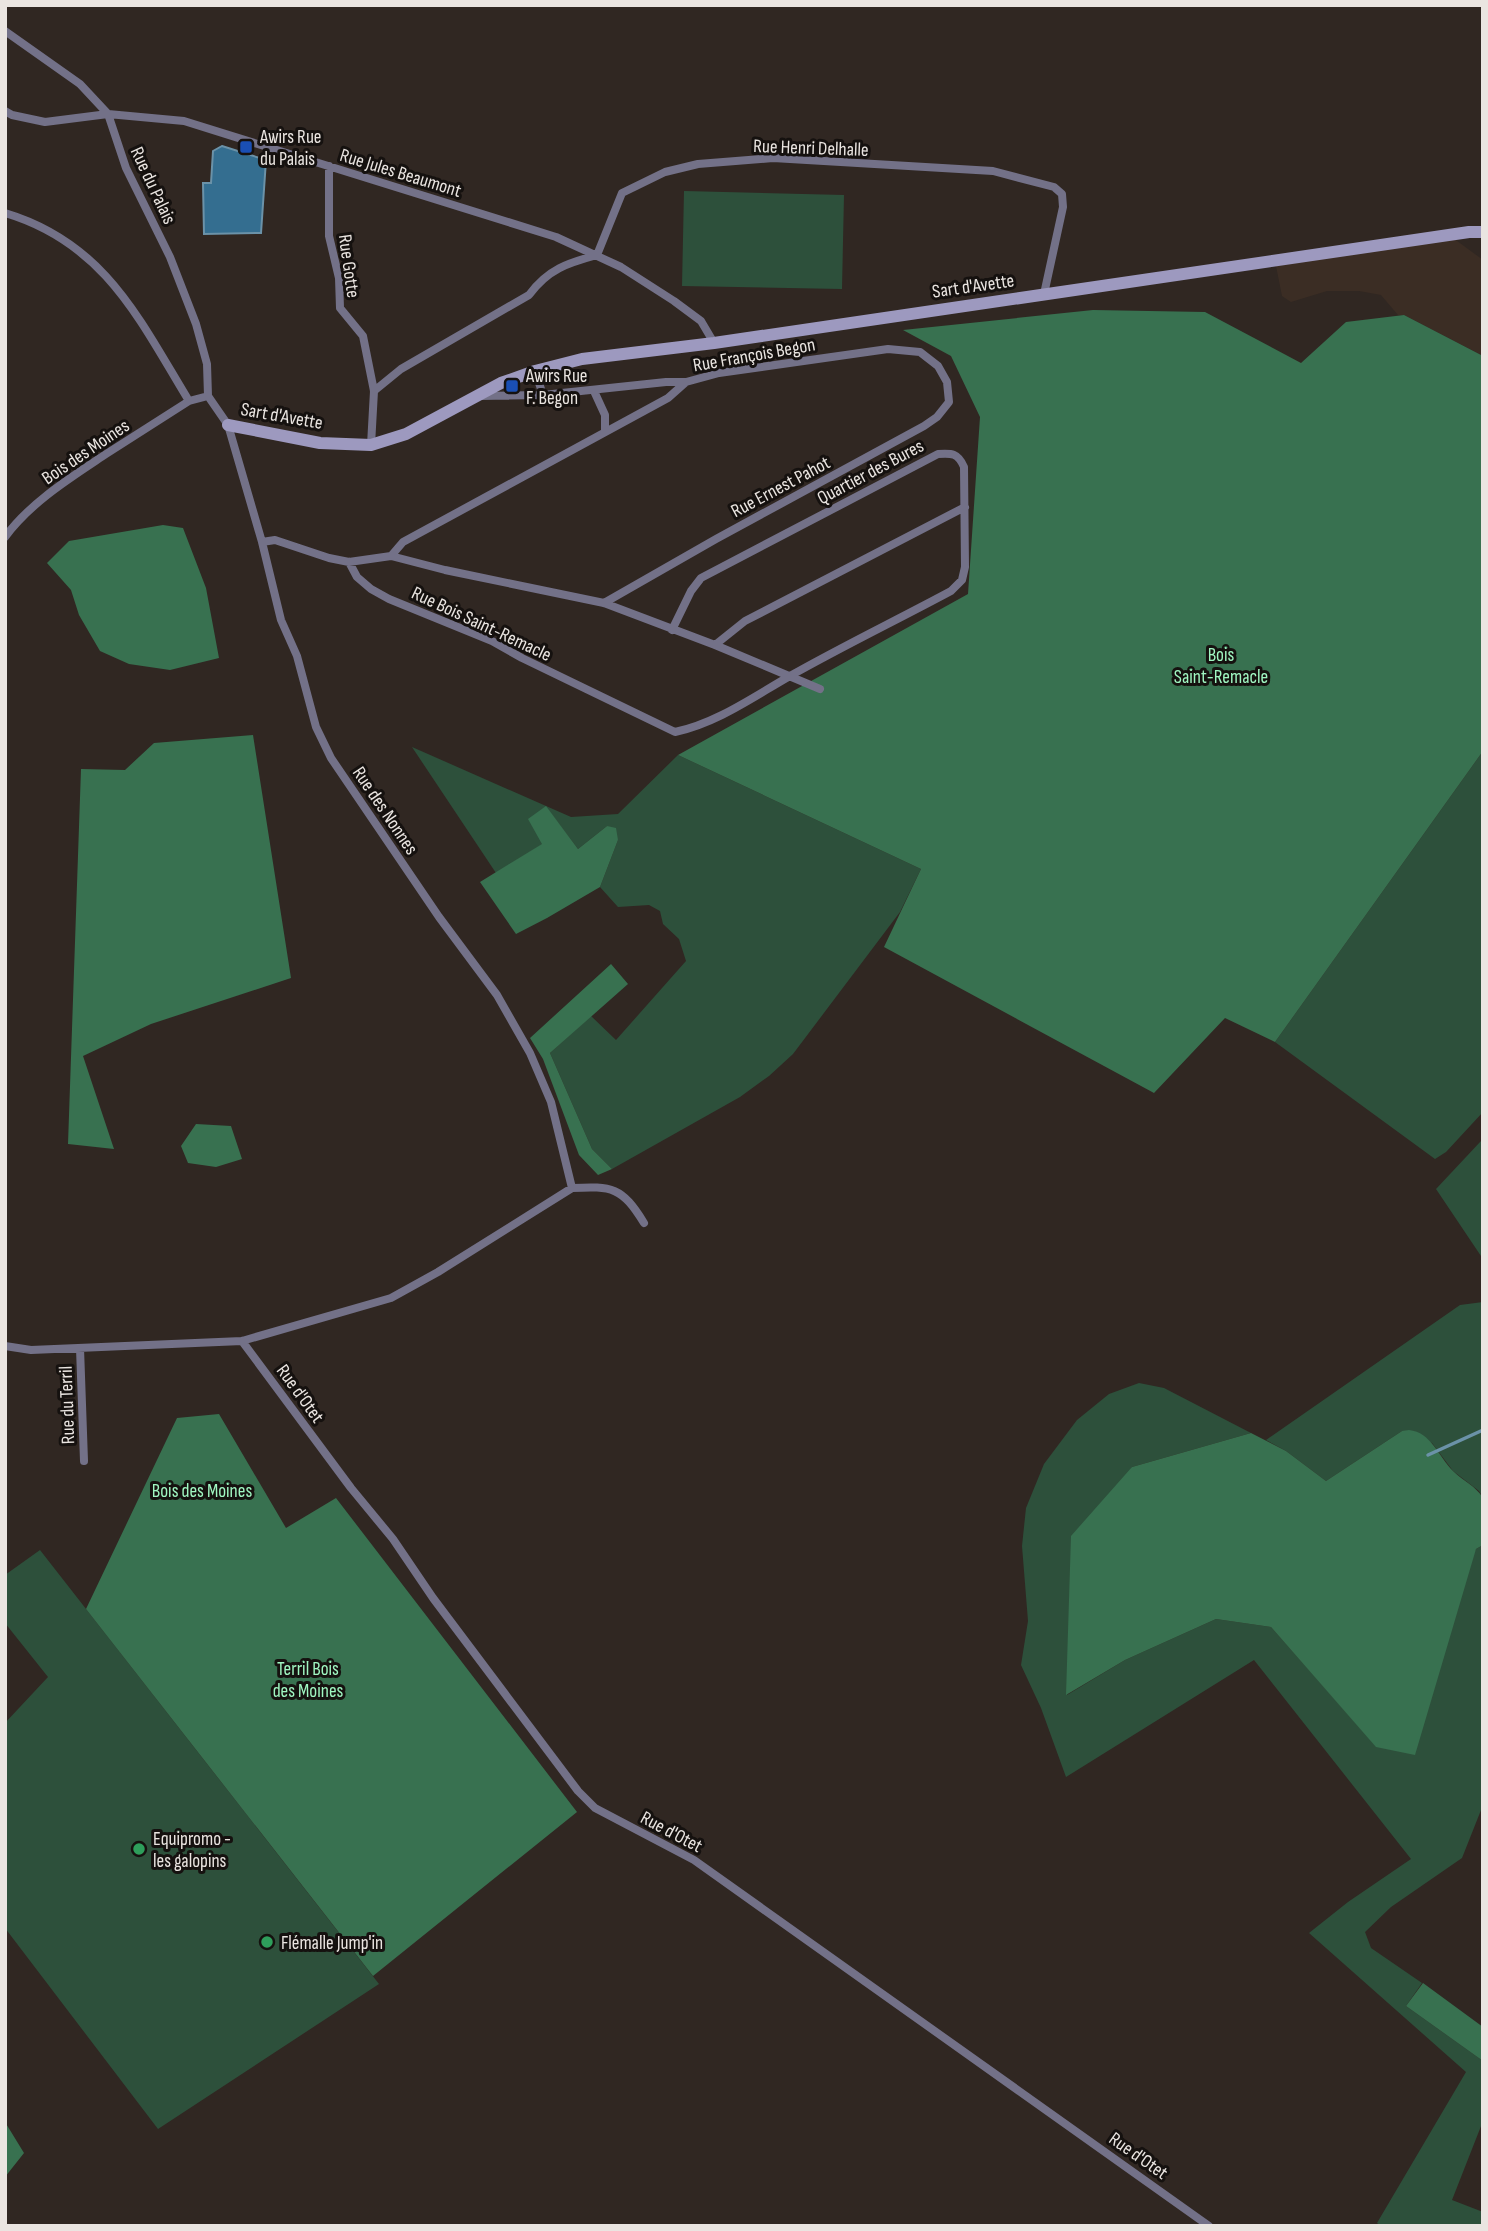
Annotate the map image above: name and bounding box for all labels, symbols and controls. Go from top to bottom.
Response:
place label: Awirs Rue du Palais [259,126,321,171]
street label: Rue Henri Delhalle [753,135,869,162]
marker: Awirs Rue du Palais [238,139,254,155]
street label: Rue du Palais [125,143,181,228]
street label: Rue Jules Beaumont [337,144,464,203]
street label: Rue Gotte [333,233,364,299]
street label: Sart d'Avette [931,269,1016,304]
street label: Rue François Begon [691,333,817,378]
place label: Awirs Rue F. Begon [525,365,587,410]
marker: Awirs Rue F. Begon [504,378,520,394]
street label: Sart d'Avette [239,398,324,435]
street label: Bois des Moines [38,415,134,490]
street label: Quartier des Bures [814,435,928,510]
street label: Rue Ernest Pahot [727,451,834,523]
street label: Rue Bois Saint-Remacle [408,582,555,667]
park label: Bois Saint-Remacle [1174,644,1268,689]
street label: Rue des Nonnes [347,763,423,859]
street label: Rue d'Otet [271,1360,329,1428]
street label: Rue du Terril [55,1365,80,1444]
park label: Bois des Moines [152,1480,252,1503]
park label: Terril Bois des Moines [273,1658,344,1703]
street label: Rue d'Otet [636,1807,706,1858]
place label: Equipromo - les galopins [153,1828,231,1873]
marker: Equipromo - les galopins [131,1841,147,1857]
place label: Flémalle Jump'in [281,1932,383,1955]
marker: Flémalle Jump'in [259,1934,275,1950]
street label: Rue d'Otet [1104,2128,1172,2185]

